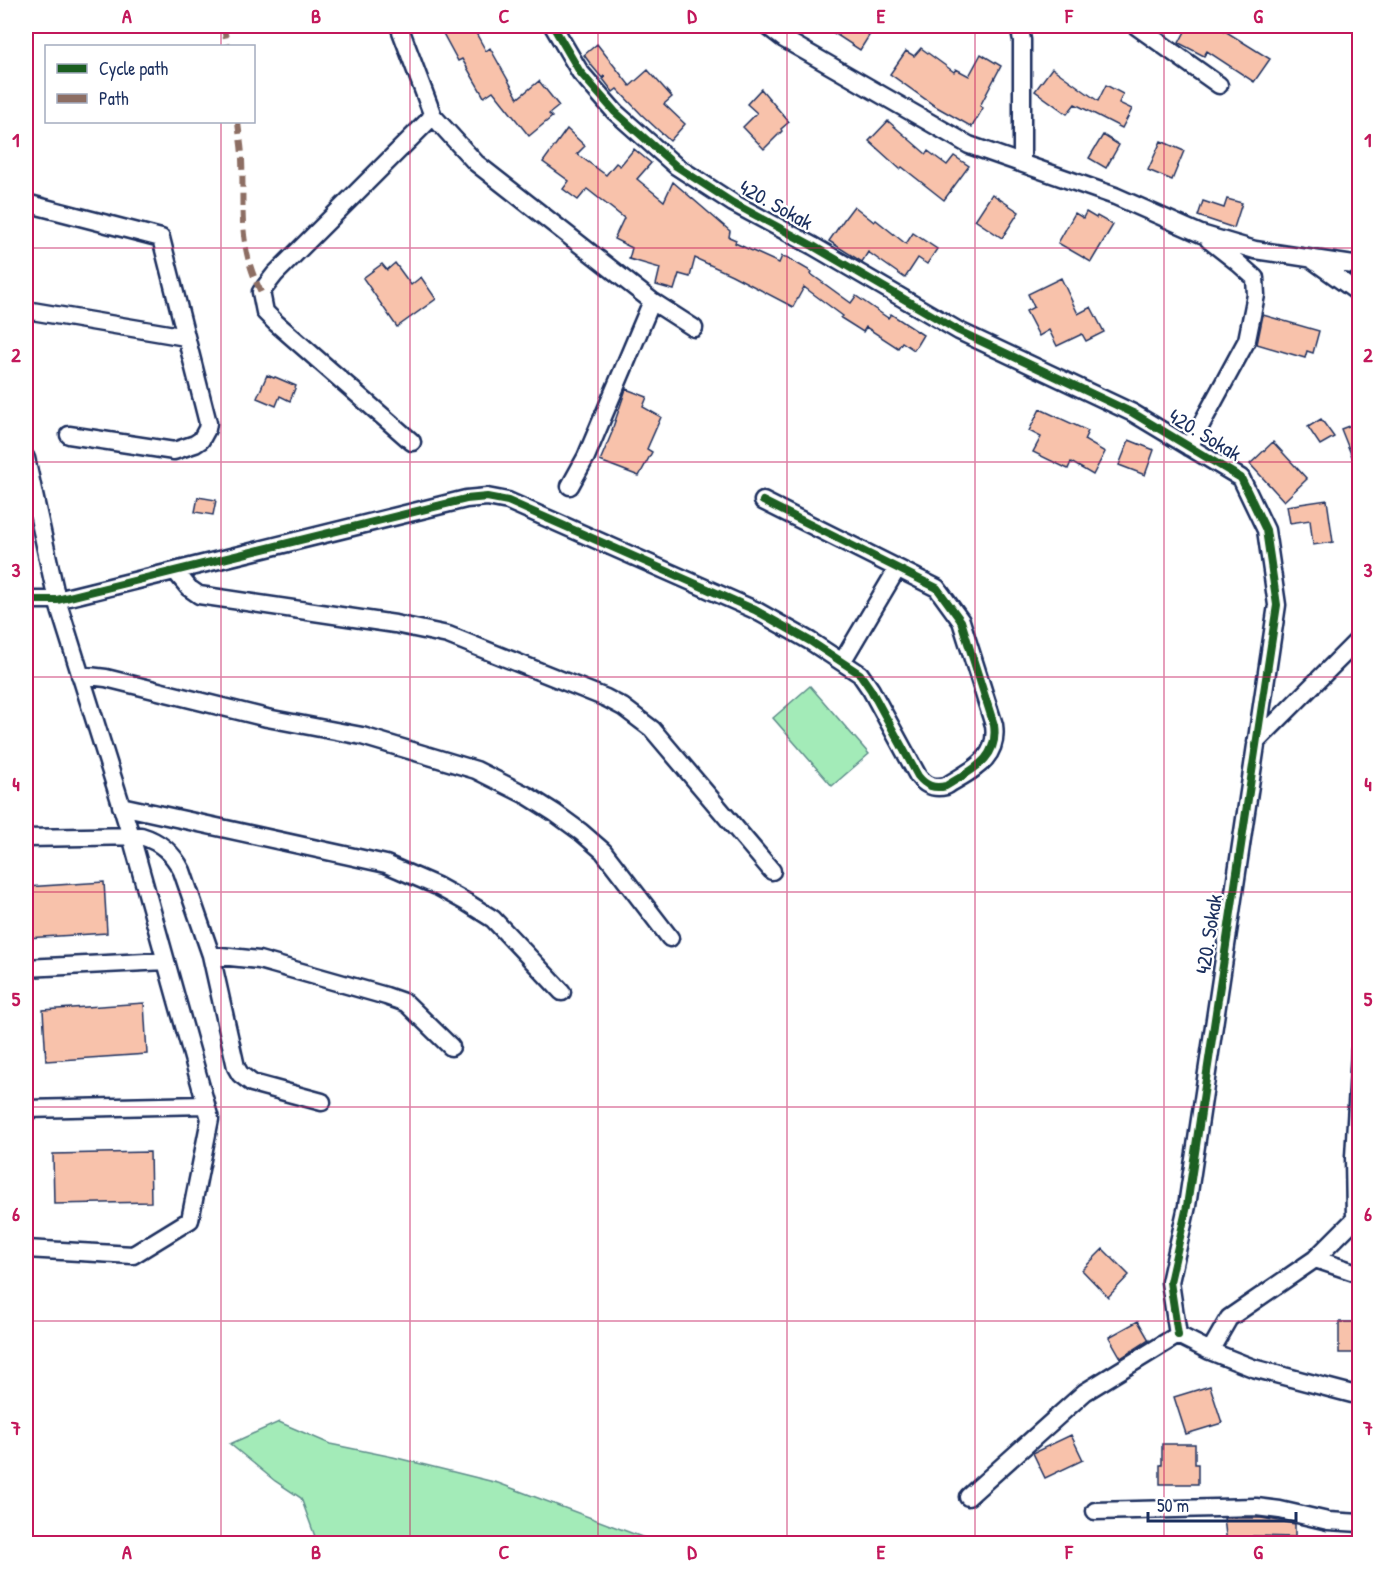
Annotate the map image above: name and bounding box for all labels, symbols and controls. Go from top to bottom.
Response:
text: A [122,2,132,29]
text: B [311,2,321,29]
text: C [499,2,510,29]
text: D [687,2,697,29]
text: E [877,2,886,29]
text: F [1064,2,1074,29]
text: G [1253,2,1263,29]
legend [45,45,255,123]
text: Cycle path [99,56,169,81]
text: Path [99,86,129,111]
text: 1 [12,126,20,153]
text: 1 [1364,126,1372,153]
street label: 420. Sokak [734,172,819,237]
text: 2 [11,341,21,368]
text: 2 [1363,341,1373,368]
street label: 420. Sokak [1163,401,1247,468]
text: 3 [12,556,21,583]
text: 3 [1364,556,1373,583]
text: 4 [12,770,20,797]
text: 4 [1364,770,1372,797]
street label: 420. Sokak [1188,892,1229,976]
text: 5 [12,985,21,1012]
text: 5 [1364,985,1373,1012]
text: 6 [12,1200,20,1227]
text: 6 [1364,1200,1372,1227]
text: 7 [10,1414,21,1441]
text: 7 [1362,1414,1373,1441]
scale bar [1148,1485,1296,1523]
text: 50 m [1157,1493,1189,1518]
text: A [122,1538,132,1565]
text: B [311,1538,321,1565]
text: C [499,1538,510,1565]
text: D [687,1538,697,1565]
text: E [877,1538,886,1565]
text: F [1064,1538,1074,1565]
text: G [1253,1538,1263,1565]

